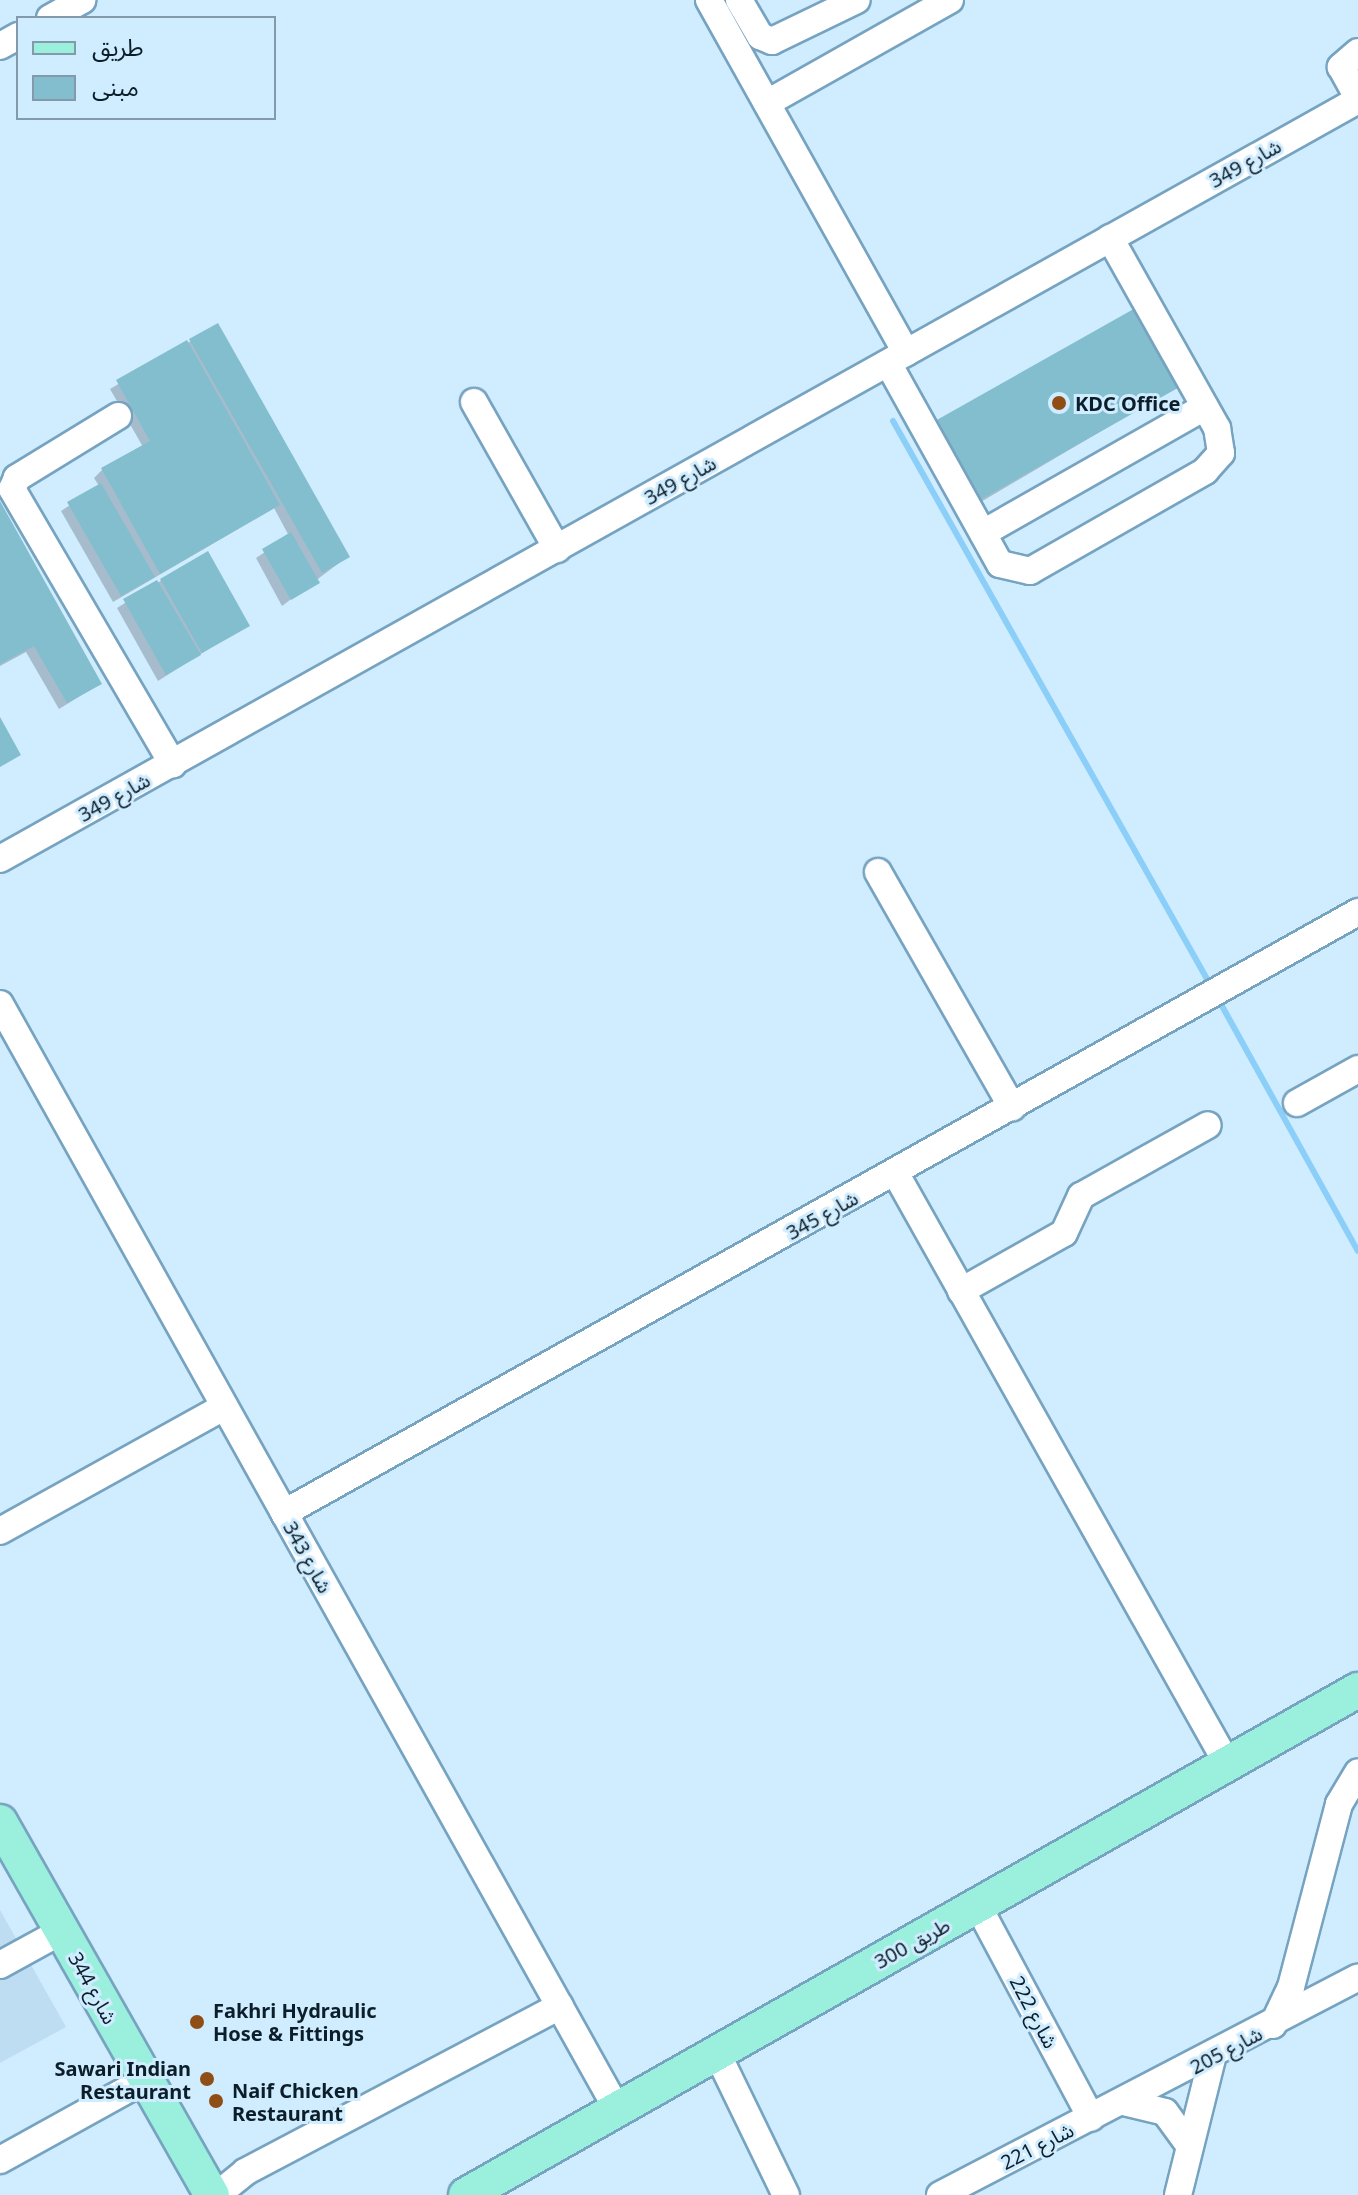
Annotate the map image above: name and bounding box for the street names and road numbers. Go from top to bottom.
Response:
street label: شارع 349 [1205,133,1285,193]
street label: شارع 349 [640,450,720,510]
street label: شارع 349 [74,767,154,827]
street label: شارع 345 [782,1185,862,1245]
street label: شارع 343 [278,1517,338,1597]
street label: طريق 300 [870,1913,954,1973]
street label: شارع 344 [63,1948,123,2028]
street label: شارع 222 [1005,1972,1063,2052]
street label: شارع 205 [1186,2021,1266,2079]
street label: شارع 221 [997,2117,1077,2175]

